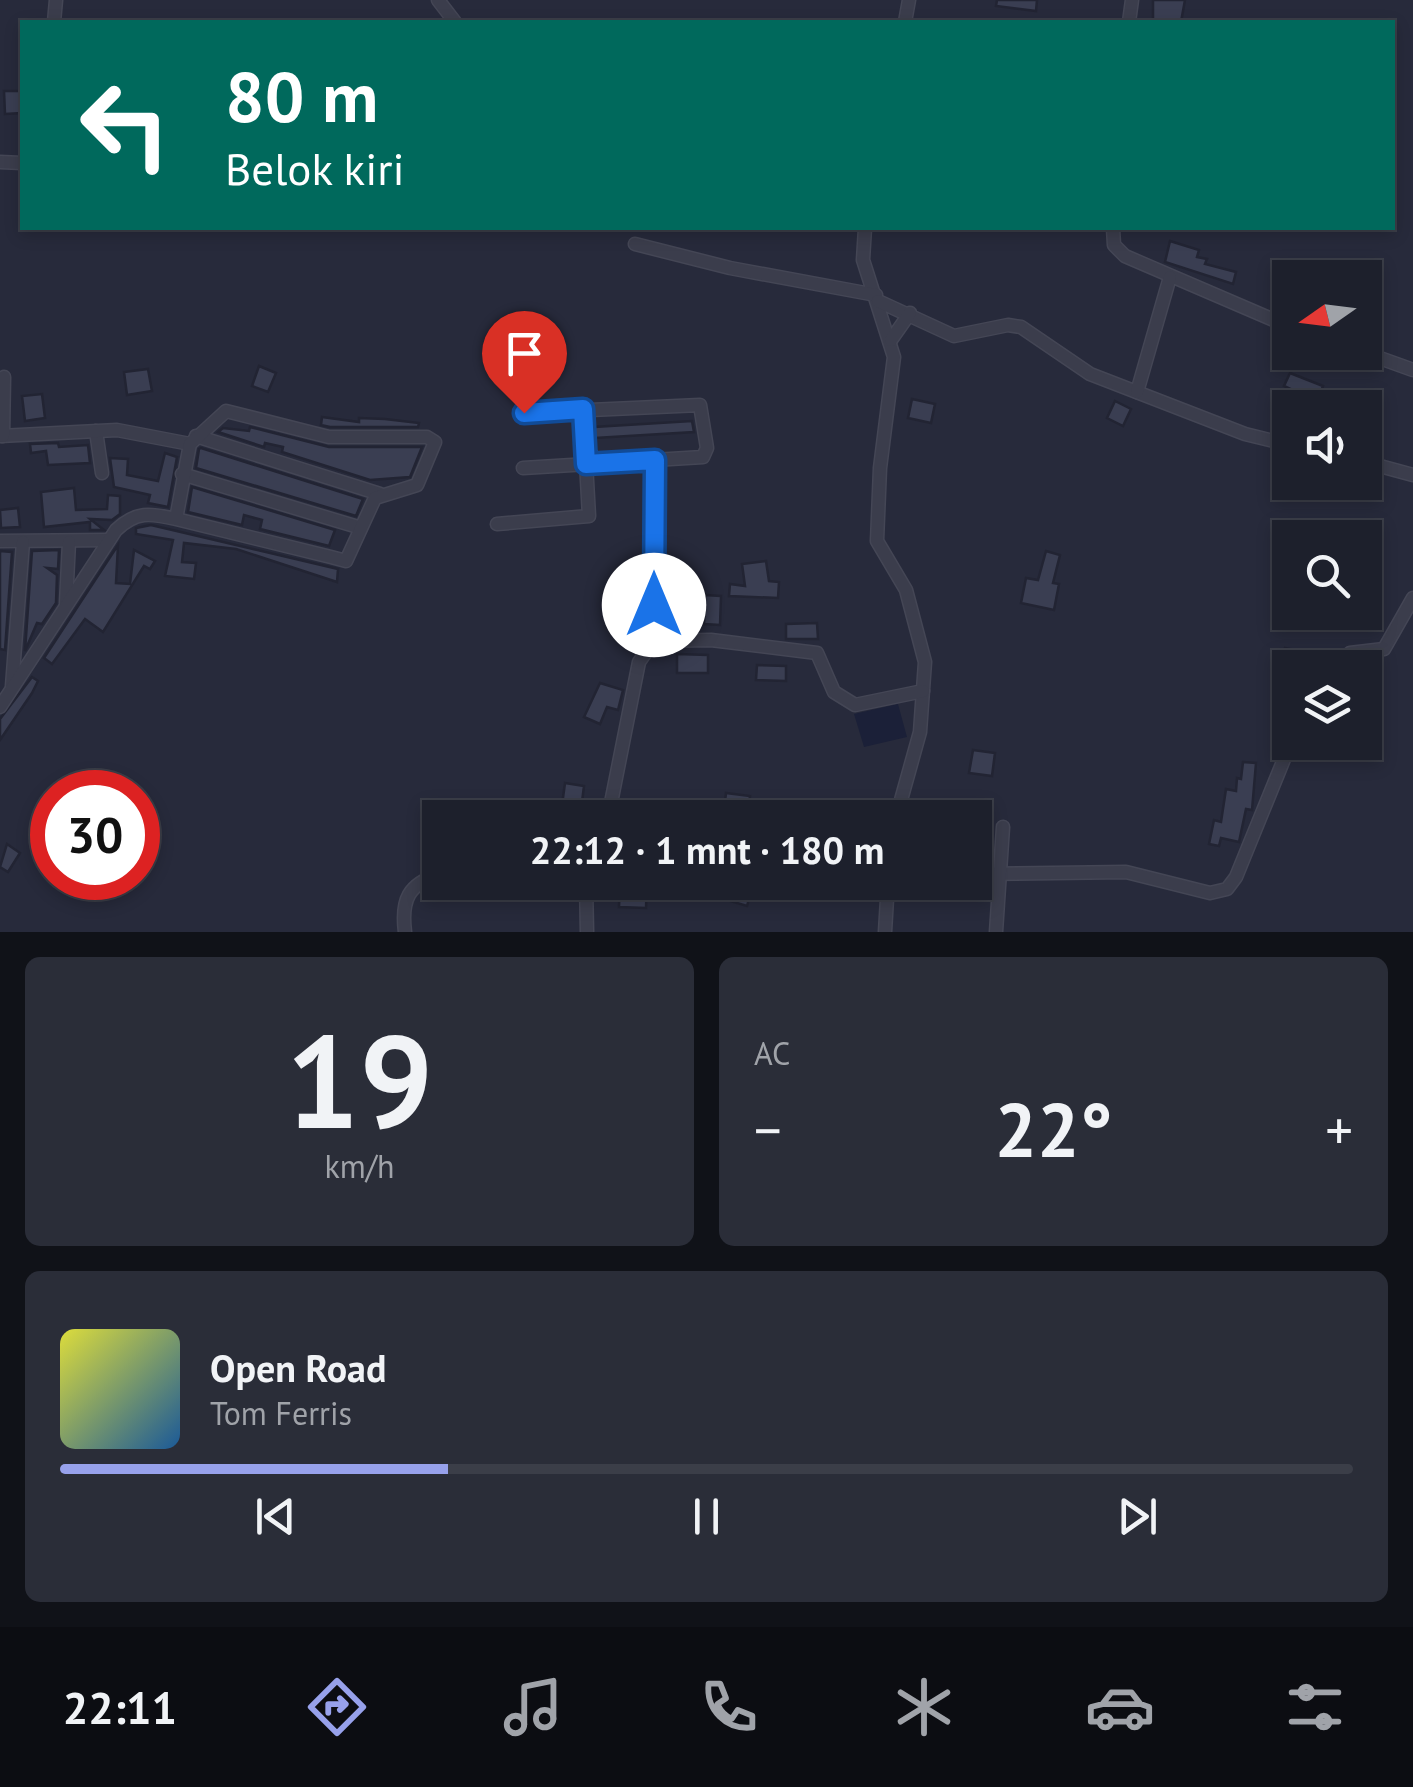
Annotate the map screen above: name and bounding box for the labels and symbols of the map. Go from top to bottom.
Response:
north arrow [1272,260,1382,370]
pin [482,311,567,414]
position arrow [602,553,706,657]
speed limit sign: 30 [30,770,160,900]

